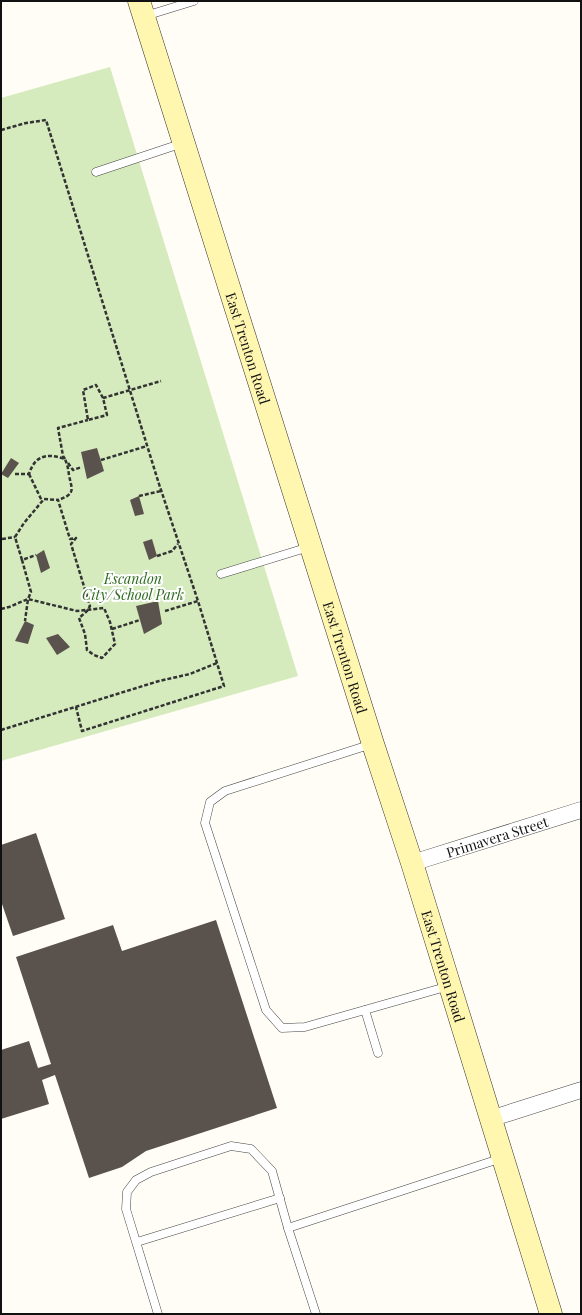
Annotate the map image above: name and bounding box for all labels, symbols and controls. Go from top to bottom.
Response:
street label: East Trenton Road [222,290,275,406]
park label: Escandon City/School Park [82,569,184,604]
street label: East Trenton Road [319,599,372,715]
street label: Primavera Street [444,811,551,861]
street label: East Trenton Road [418,908,470,1024]

